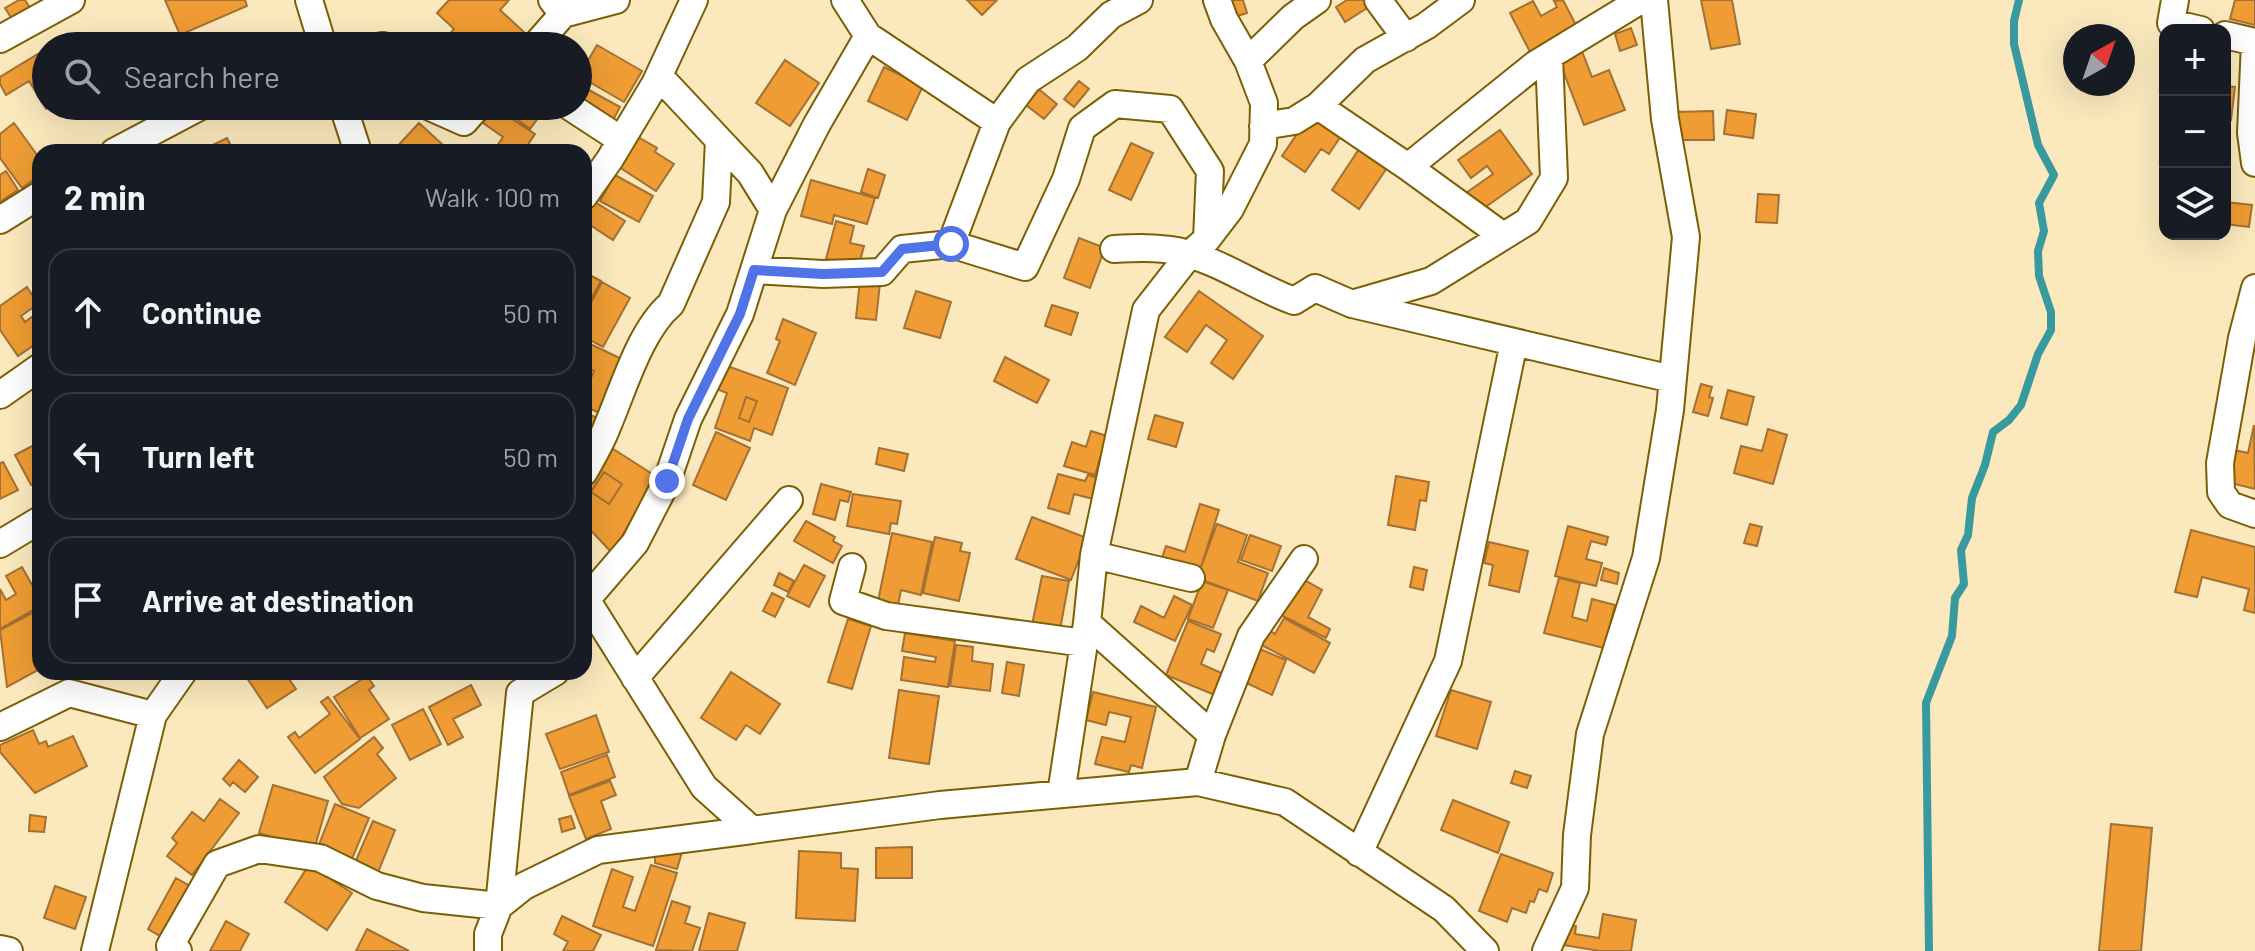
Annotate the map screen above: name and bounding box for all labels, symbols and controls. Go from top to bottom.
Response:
north arrow [2063,24,2135,96]
map controls [2159,24,2231,240]
button: + [2159,24,2231,96]
search box [32,32,592,120]
icon: search [60,54,104,98]
text: Search here [124,58,280,94]
button: − [2159,96,2231,168]
button: layers [2159,168,2231,240]
text: 2 min [64,176,146,217]
text: Walk · 100 m [425,181,560,212]
route start [933,226,969,262]
icon: ahead [66,290,110,334]
text: Continue [142,294,262,330]
text: 50 m [503,297,558,328]
icon: left [66,434,110,478]
text: Turn left [142,438,255,474]
text: 50 m [503,441,558,472]
route end [649,463,685,499]
icon: arrive [66,578,110,622]
text: Arrive at destination [142,582,414,618]

